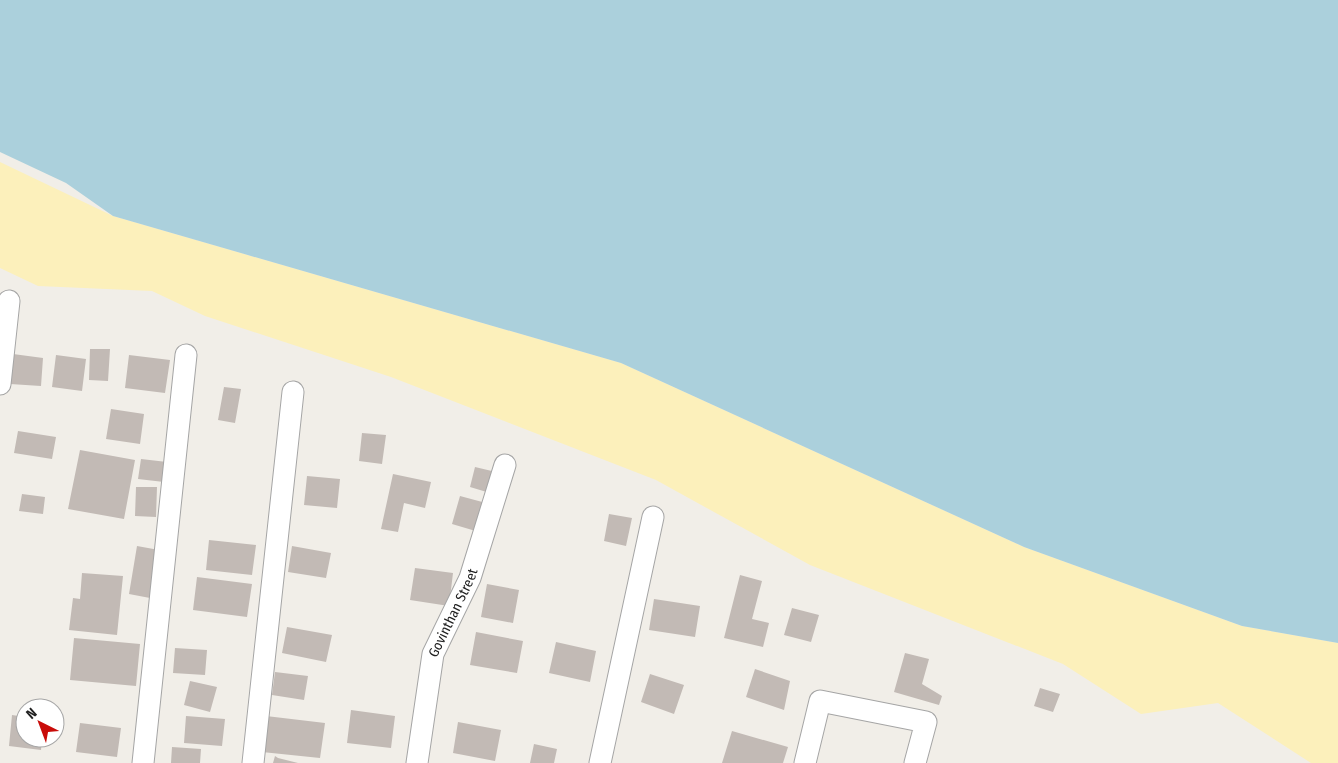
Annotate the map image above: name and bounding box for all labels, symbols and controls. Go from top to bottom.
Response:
street label: Govinthan Street [425,566,482,660]
north arrow [15,698,65,748]
text: N [23,705,40,723]

